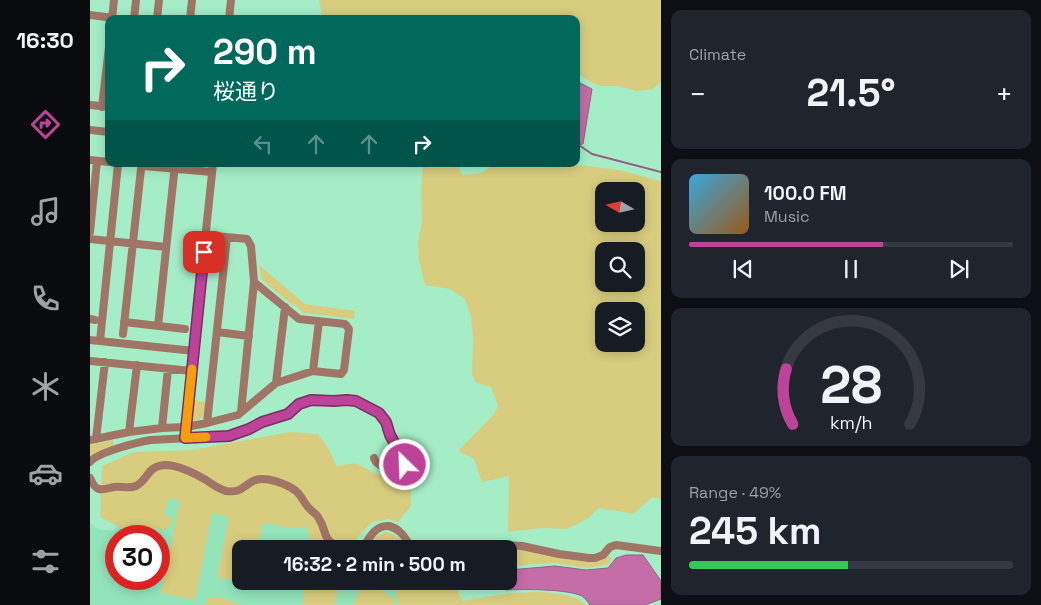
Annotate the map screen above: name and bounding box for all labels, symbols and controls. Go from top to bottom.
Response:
text: 16:30 [16,26,74,54]
text: 290 m [213,30,317,74]
icon: right [130,35,195,100]
text: Climate [689,44,746,65]
text: 21.5° [807,69,895,117]
text: − [689,76,706,112]
text: + [996,76,1013,112]
text: 桜通り [213,77,279,105]
icon: directions [28,107,63,142]
icon: left [249,130,277,158]
icon: ahead [302,130,330,158]
icon: ahead [355,130,383,158]
icon: right [408,130,436,158]
text: 100.0 FM [764,181,846,206]
north arrow [595,182,645,232]
map controls [595,182,645,352]
icon: music [28,194,63,229]
text: Music [764,206,810,227]
pin [183,231,225,273]
icon: arrive [190,238,218,266]
button: search [595,242,645,292]
icon: previous [729,255,757,283]
icon: pause [837,255,865,283]
icon: next [945,255,973,283]
icon: phone [28,281,63,316]
button: layers [595,302,645,352]
text: 28 [820,352,882,418]
icon: climate [28,369,63,404]
text: km/h [830,411,872,434]
position arrow [378,438,430,490]
icon: car [28,456,63,491]
text: Range · 49% [689,482,781,503]
text: 245 km [689,507,821,555]
speed limit sign: 30 [105,525,170,590]
icon: filters [28,544,63,579]
text: 16:32 · 2 min · 500 m [283,552,466,577]

